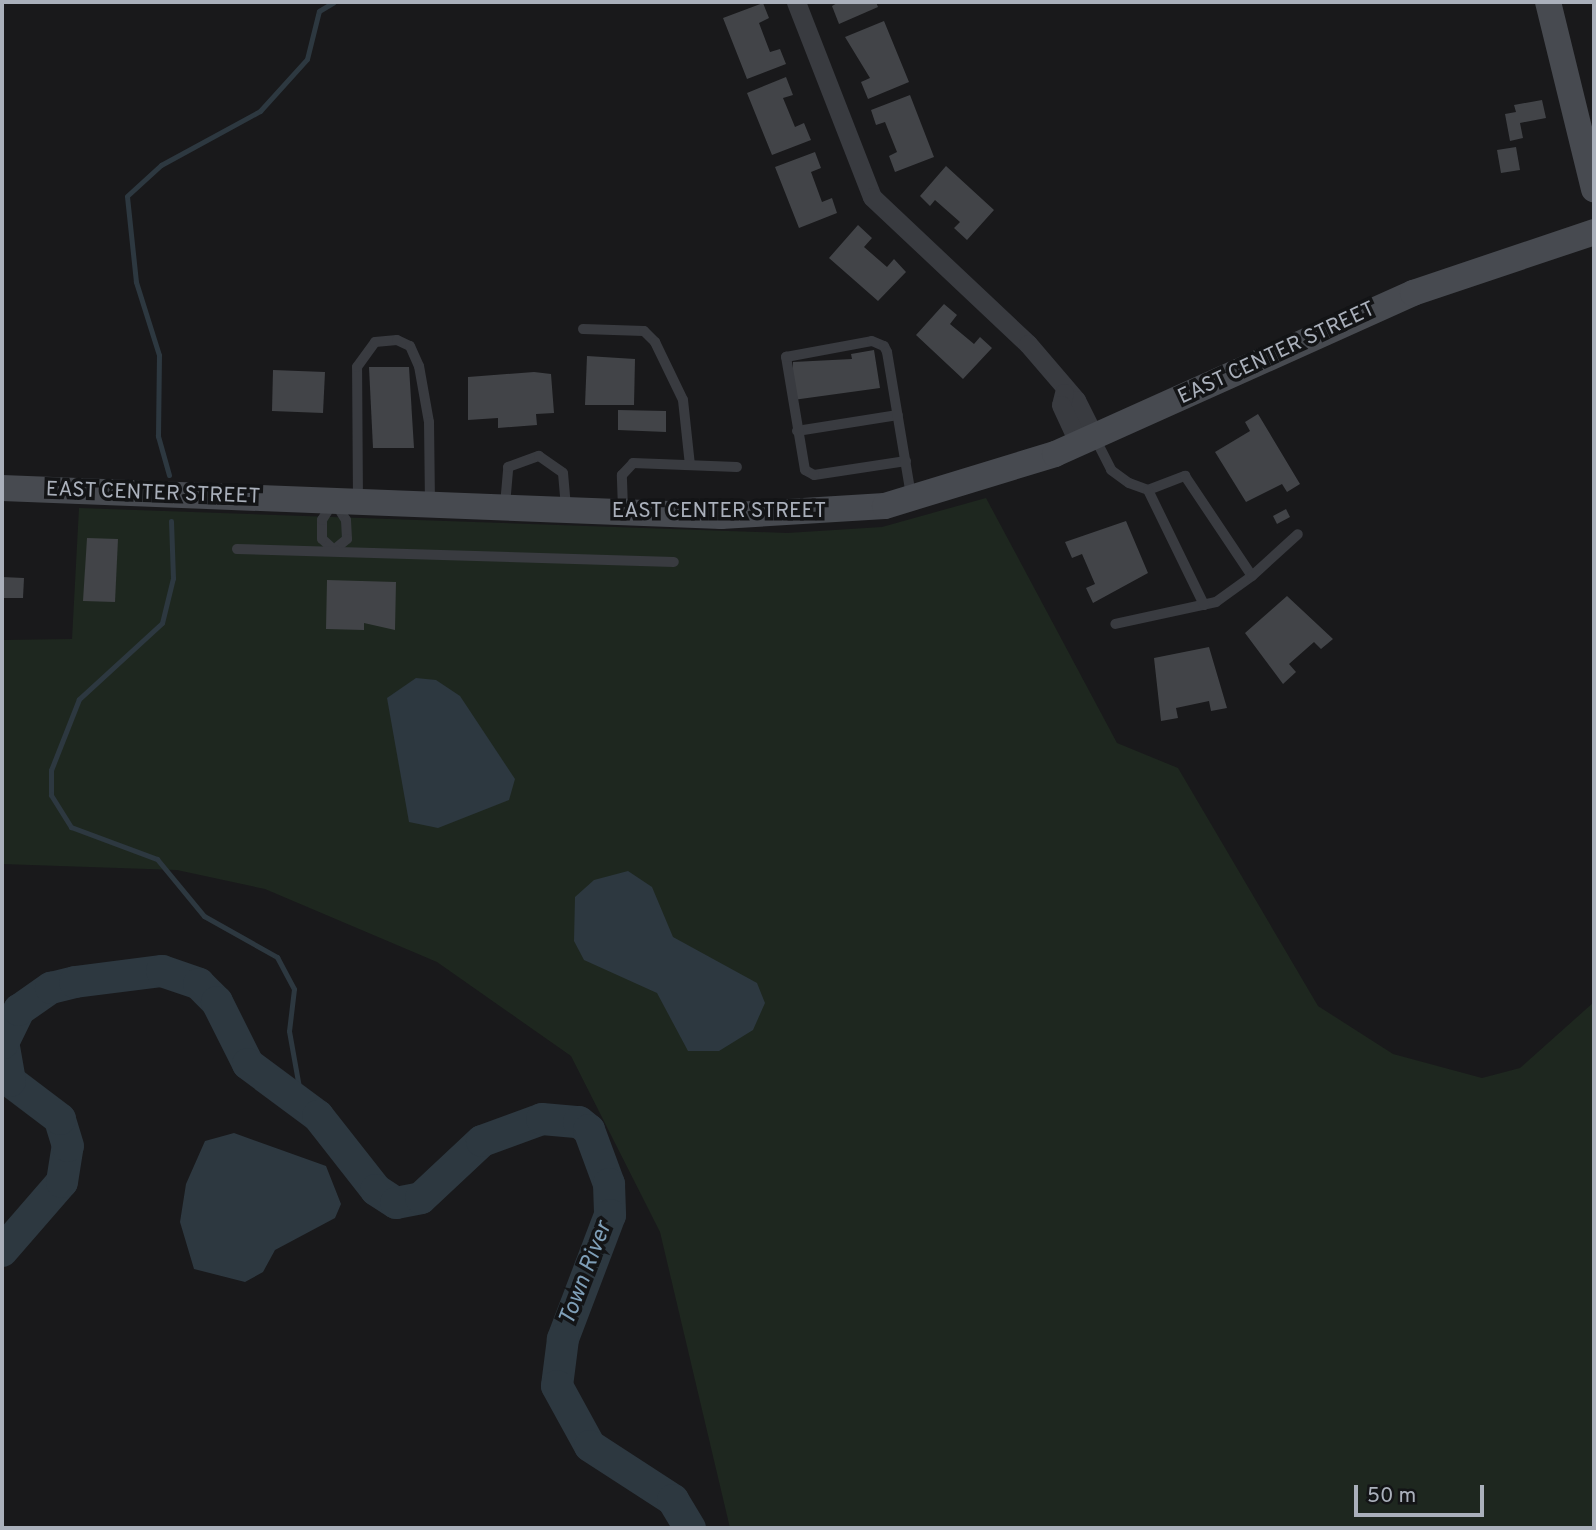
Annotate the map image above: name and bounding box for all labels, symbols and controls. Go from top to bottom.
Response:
street label: EAST CENTER STREET [1174,297,1380,411]
street label: EAST CENTER STREET [45,478,261,510]
street label: EAST CENTER STREET [611,499,827,525]
water label: Town River [555,1218,619,1330]
scale bar [1358,1470,1488,1514]
text: 50 m [1367,1483,1416,1510]

